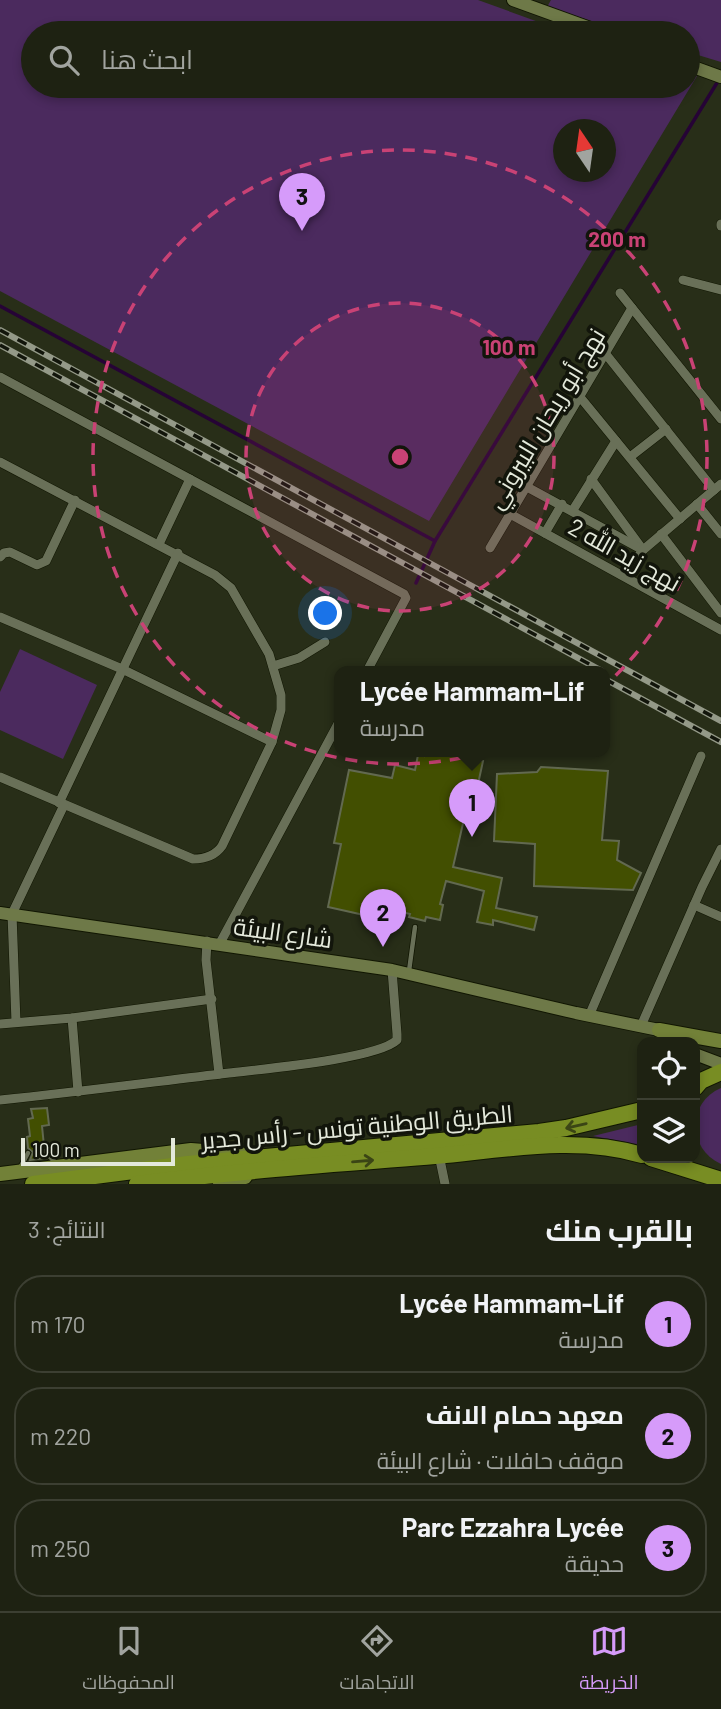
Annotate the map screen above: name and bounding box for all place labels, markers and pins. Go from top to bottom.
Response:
pin: 3 [279,173,325,231]
centre of rings [388,445,412,469]
pin: 1 [449,779,495,837]
pin: 2 [360,889,406,947]

